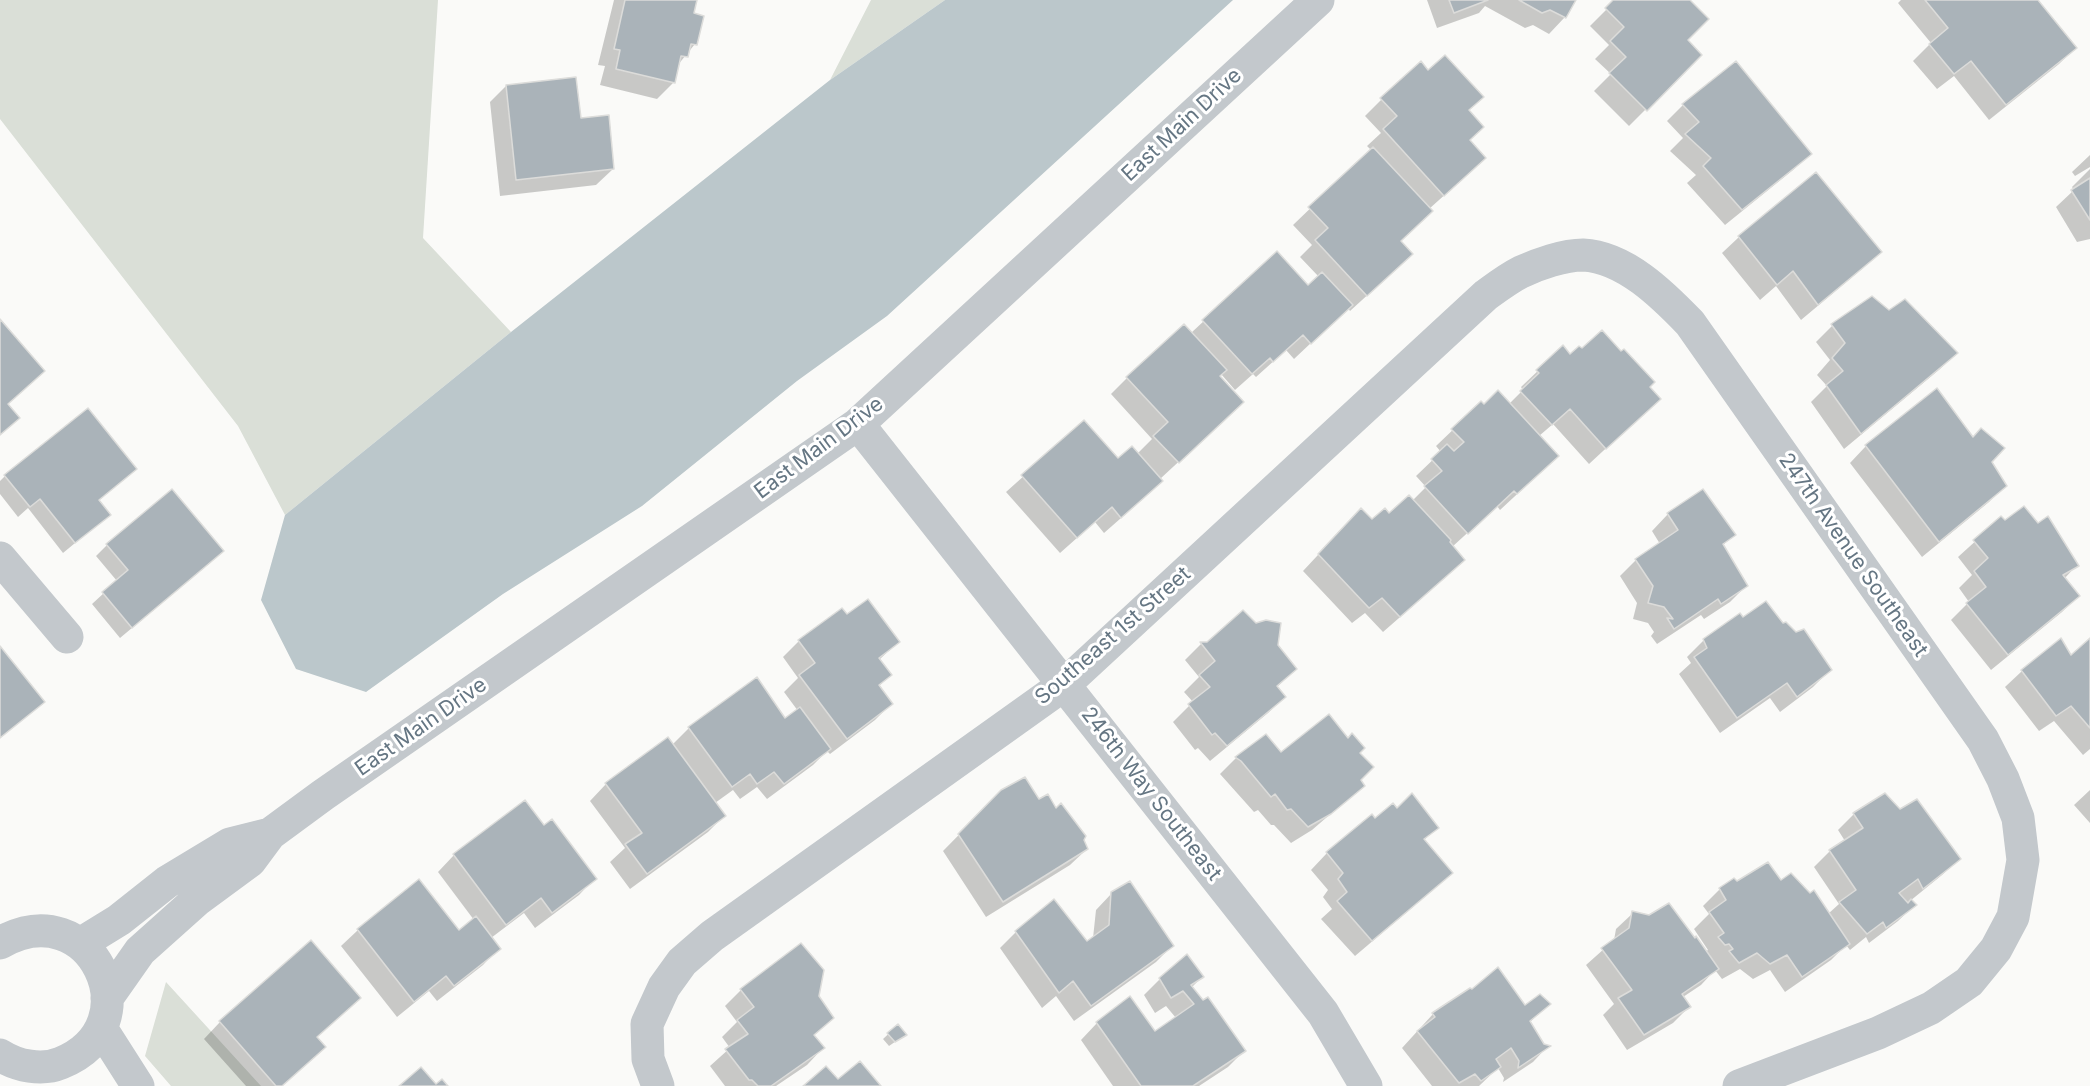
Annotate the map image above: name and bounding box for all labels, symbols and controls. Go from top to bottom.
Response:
street label: East Main Drive [1117,63,1247,187]
street label: East Main Drive [750,391,888,505]
street label: 247th Avenue Southeast [1773,448,1933,662]
street label: Southeast 1st Street [1030,562,1196,710]
street label: East Main Drive [350,672,492,782]
street label: 246th Way Southeast [1075,702,1227,886]

